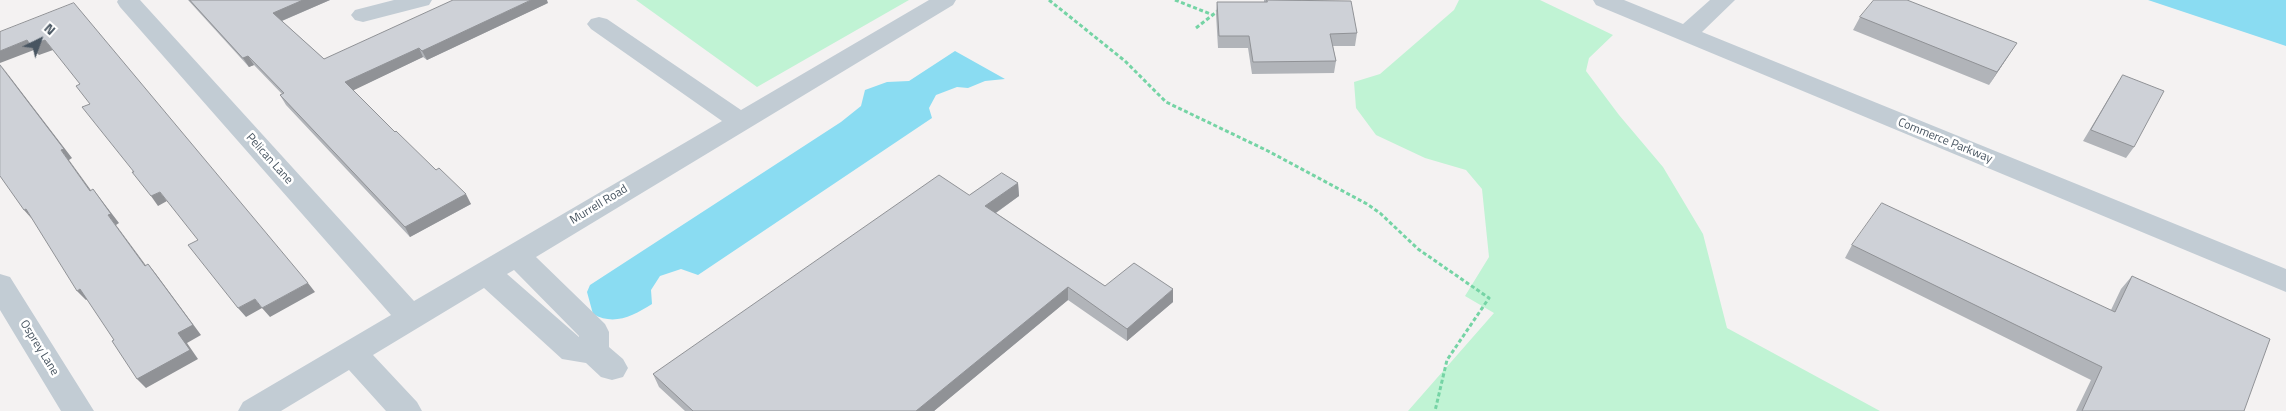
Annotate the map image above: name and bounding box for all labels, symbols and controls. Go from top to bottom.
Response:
north arrow [15,15,65,65]
text: N [40,17,61,40]
street label: Commerce Parkway [1896,115,1994,167]
street label: Pelican Lane [243,131,295,187]
street label: Murrell Road [567,182,631,228]
street label: Osprey Lane [16,318,62,378]

